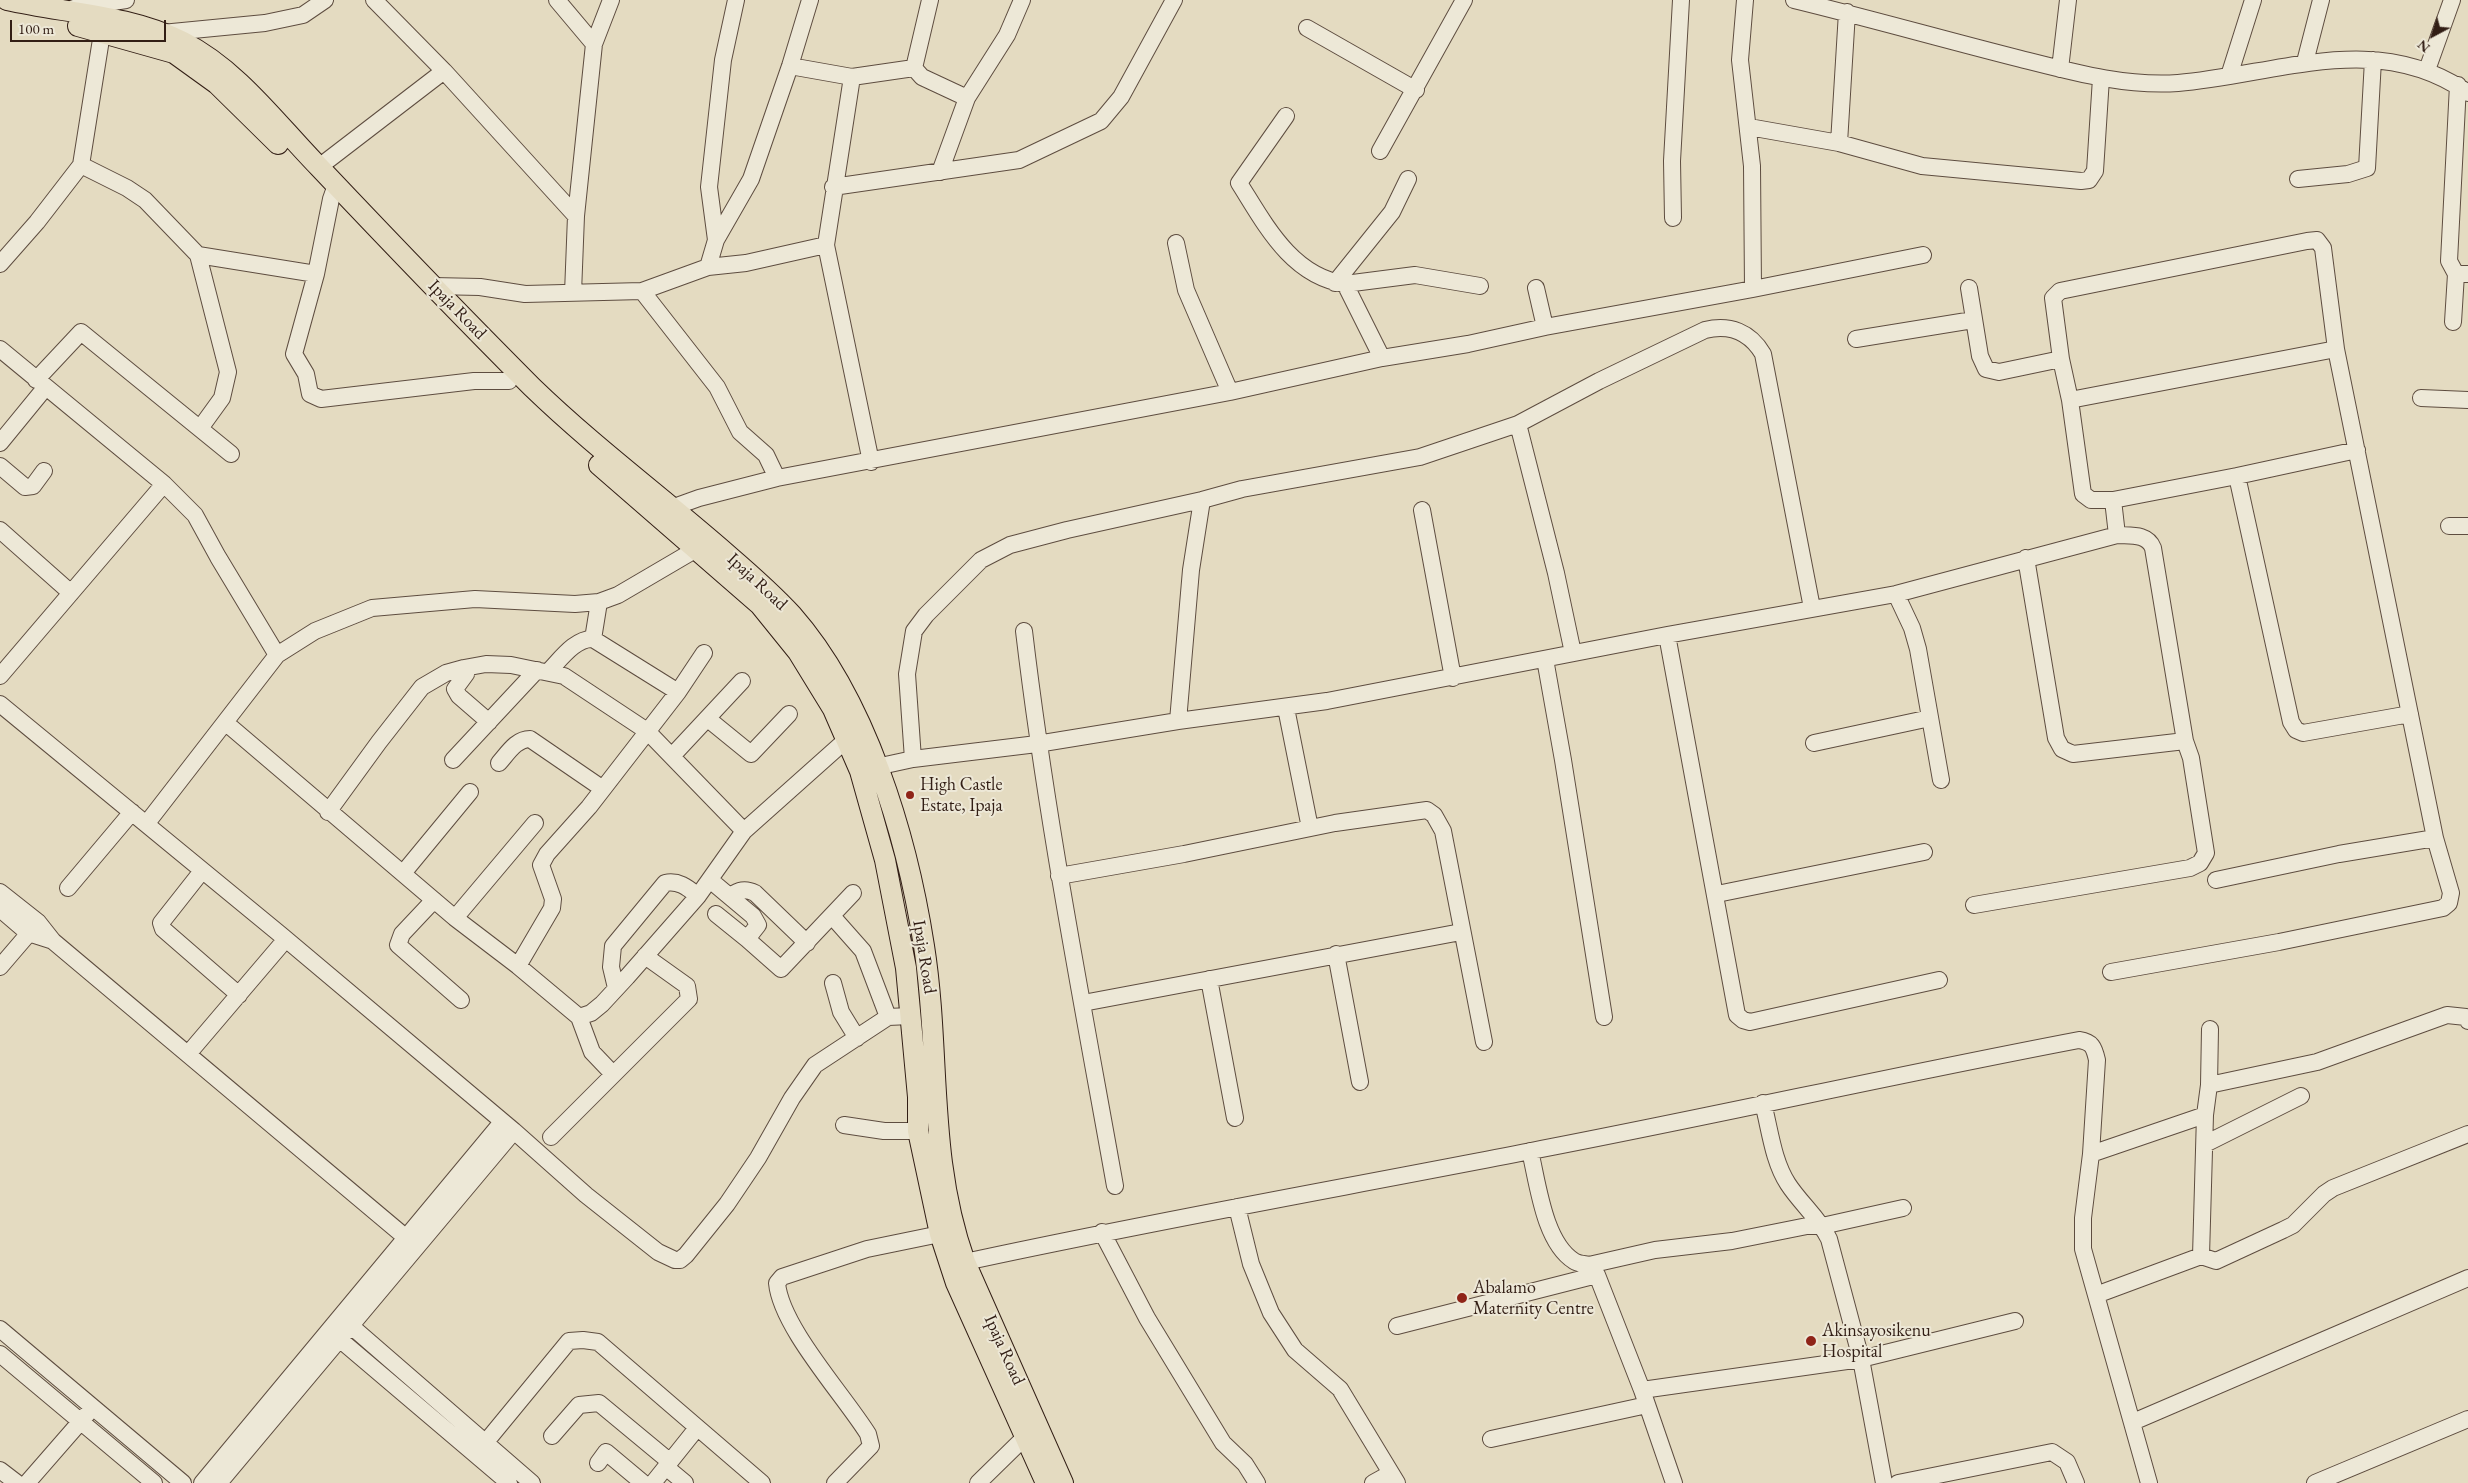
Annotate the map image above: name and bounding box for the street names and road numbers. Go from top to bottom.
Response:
street label: Ipaja Road [423,276,491,344]
street label: Ipaja Road [722,549,792,615]
street label: Ipaja Road [907,918,941,996]
street label: Ipaja Road [979,1312,1029,1388]

